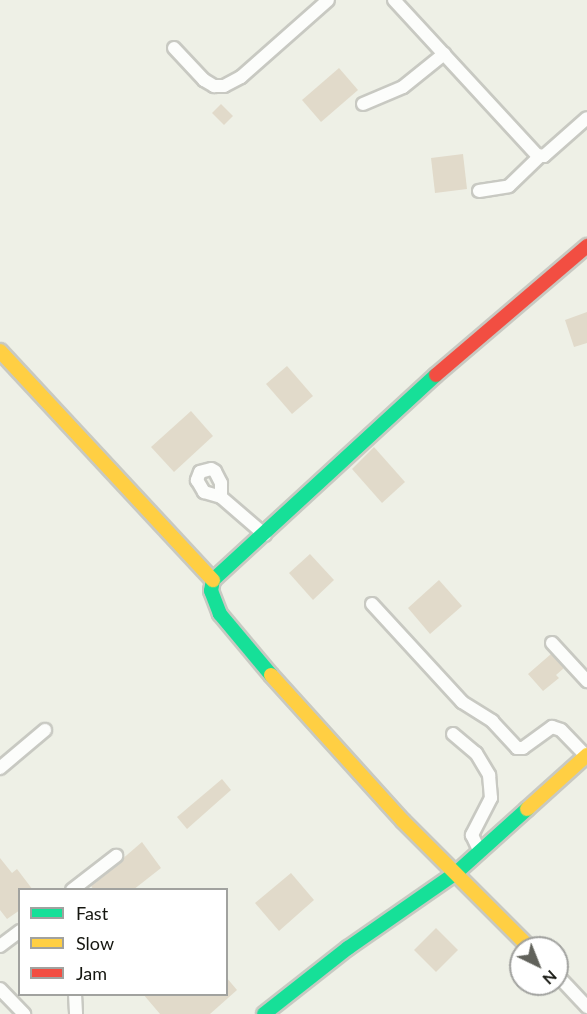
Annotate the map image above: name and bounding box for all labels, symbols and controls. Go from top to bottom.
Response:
legend [18,888,228,996]
text: Fast [76,902,108,924]
text: Slow [76,932,114,954]
north arrow [509,936,569,996]
text: Jam [76,962,107,984]
text: N [539,967,561,989]

